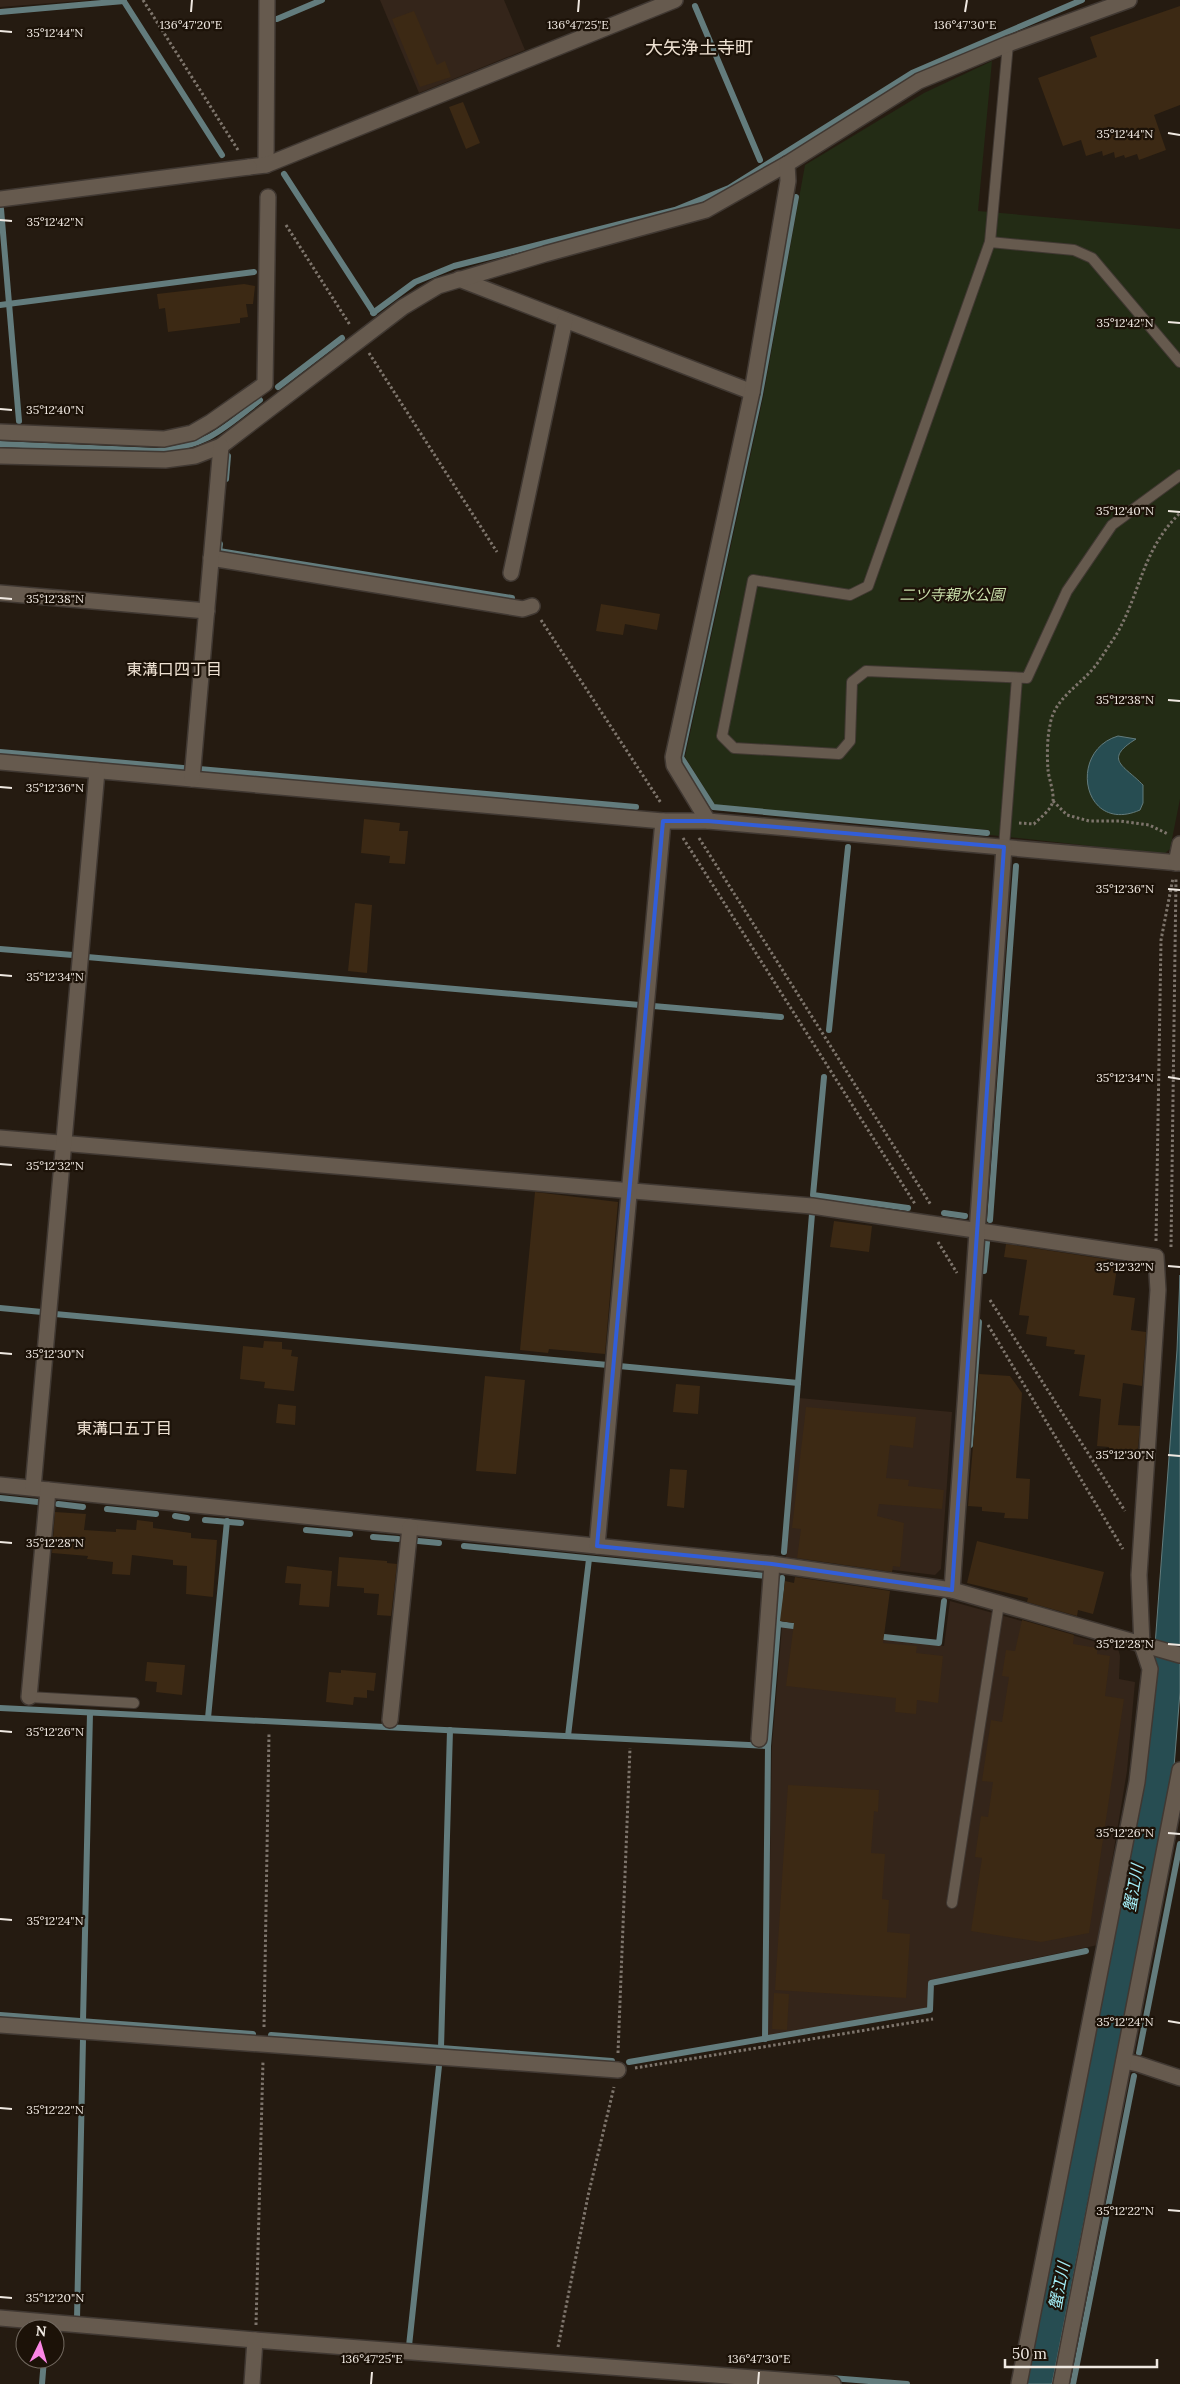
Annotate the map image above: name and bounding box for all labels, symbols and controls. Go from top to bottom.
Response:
text: 136°47'20"E [160,17,222,32]
text: 136°47'25"E [547,17,609,32]
text: 136°47'30"E [934,17,996,32]
text: 35°12'44"N [26,25,84,40]
district label: 大矢浄土寺町 [645,36,753,59]
text: 35°12'44"N [1096,126,1154,141]
text: 35°12'42"N [26,214,84,229]
text: 35°12'42"N [1096,315,1154,330]
text: 35°12'40"N [26,402,84,417]
text: 35°12'40"N [1096,503,1154,518]
park label: 二ツ寺親水公園 [899,585,1006,604]
text: 35°12'38"N [26,591,84,606]
district label: 東溝口四丁目 [126,659,222,679]
text: 35°12'38"N [1096,692,1154,707]
text: 35°12'36"N [26,780,84,795]
text: 35°12'36"N [1096,881,1154,896]
text: 35°12'34"N [26,969,84,984]
text: 35°12'34"N [1096,1070,1154,1085]
text: 35°12'32"N [26,1158,84,1173]
text: 35°12'32"N [1096,1259,1154,1274]
text: 35°12'30"N [26,1346,84,1361]
district label: 東溝口五丁目 [76,1418,172,1438]
text: 35°12'30"N [1096,1447,1154,1462]
text: 35°12'28"N [26,1535,84,1550]
text: 35°12'28"N [1096,1636,1154,1651]
text: 35°12'26"N [26,1724,84,1739]
text: 35°12'26"N [1096,1825,1154,1840]
water label: 蟹江川 [1119,1861,1147,1913]
text: 35°12'24"N [26,1913,84,1928]
text: 35°12'24"N [1096,2014,1154,2029]
text: 35°12'22"N [26,2102,84,2117]
text: 35°12'22"N [1096,2203,1154,2218]
water label: 蟹江川 [1045,2259,1074,2311]
text: 35°12'20"N [26,2290,84,2305]
north arrow [15,2319,65,2369]
text: N [35,2322,47,2341]
scale bar [1005,2336,1158,2368]
text: 50 m [1012,2344,1047,2363]
text: 136°47'25"E [341,2351,403,2366]
text: 136°47'30"E [728,2351,790,2366]

